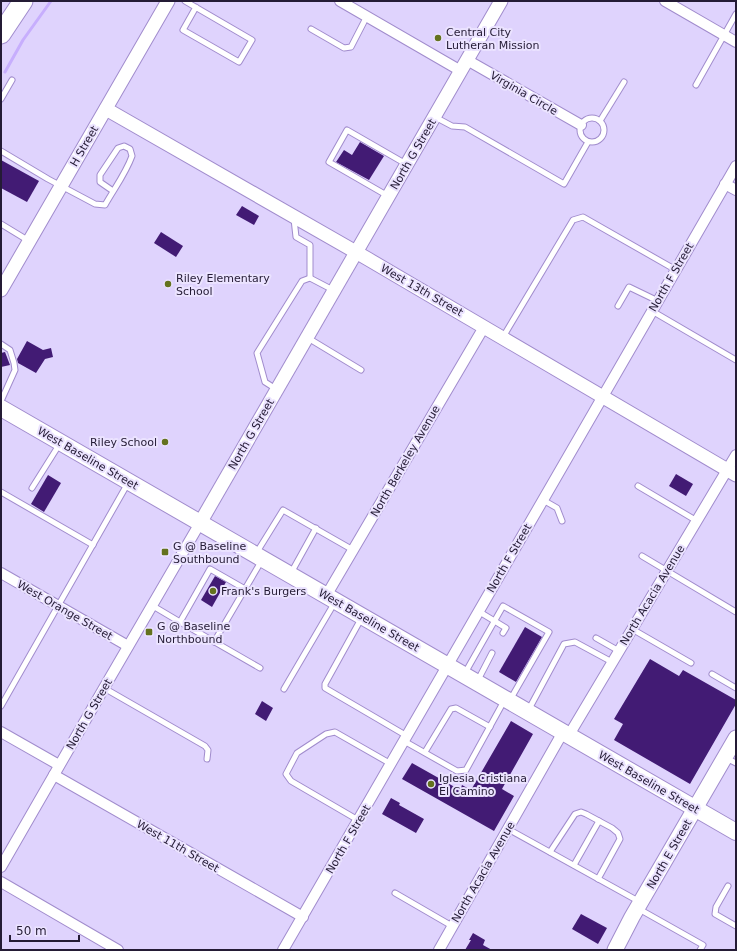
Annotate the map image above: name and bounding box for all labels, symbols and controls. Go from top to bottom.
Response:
place label: Central City Lutheran Mission [446,26,539,52]
marker: Central City Lutheran Mission [433,33,443,43]
street label: Virginia Circle [488,69,560,118]
street label: North G Street [388,116,439,192]
street label: H Street [68,123,102,169]
street label: North F Street [646,240,697,314]
street label: West 13th Street [378,262,466,320]
place label: Riley Elementary School [176,272,270,298]
marker: Riley Elementary School [163,279,173,289]
street label: North G Street [226,396,277,472]
street label: North Berkeley Avenue [368,403,443,519]
street label: West Baseline Street [35,424,141,493]
place label: Riley School [90,436,157,449]
marker: Riley School [160,437,170,447]
street label: North F Street [484,521,535,595]
place label: G @ Baseline Southbound [173,540,246,566]
street label: North Acacia Avenue [617,543,688,648]
marker: G @ Baseline Southbound [160,547,170,557]
street label: West Orange Street [15,578,115,643]
place label: Frank's Burgers [221,585,307,598]
marker: Frank's Burgers [208,586,218,596]
street label: West Baseline Street [316,586,422,655]
place label: G @ Baseline Northbound [157,620,230,646]
marker: G @ Baseline Northbound [144,627,154,637]
street label: North G Street [64,676,115,752]
street label: West Baseline Street [596,748,702,817]
place label: Iglesia Cristiana El Camino [439,772,527,798]
marker: Iglesia Cristiana El Camino [426,779,436,789]
street label: North F Street [323,802,374,876]
street label: North E Street [644,817,695,891]
street label: West 11th Street [134,818,222,876]
street label: North Acacia Avenue [449,819,518,925]
scale bar [10,917,79,943]
text: 50 m [16,924,47,938]

